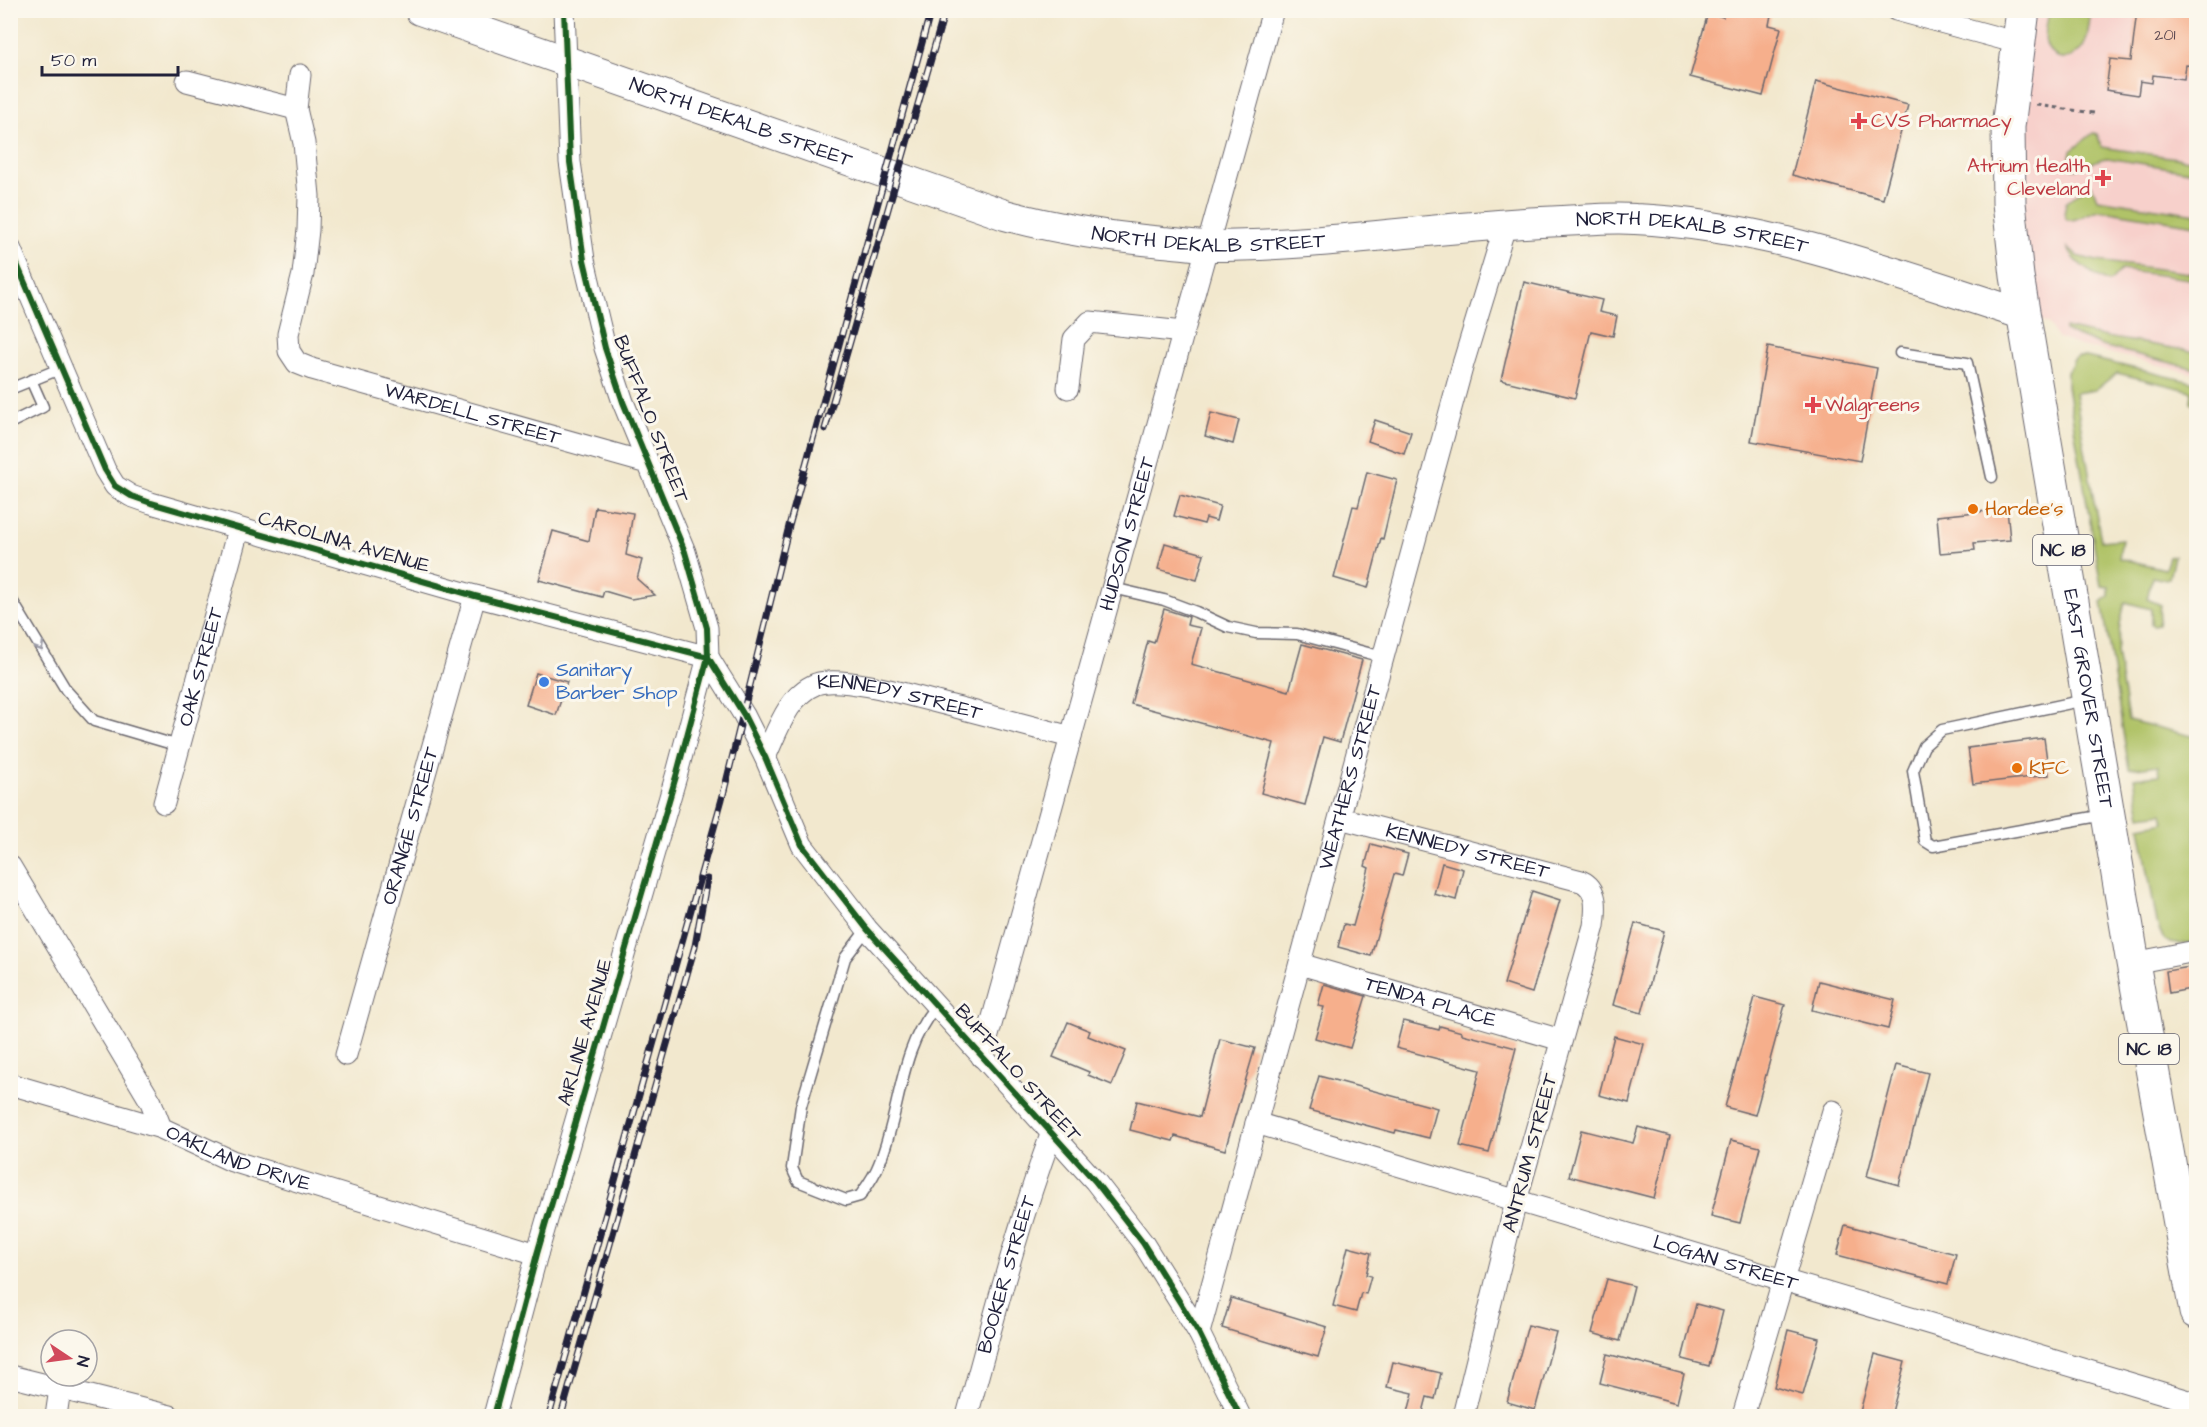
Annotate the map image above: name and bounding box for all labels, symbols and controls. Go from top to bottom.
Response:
house number: 201 [2154,24,2176,46]
scale bar [42,39,178,77]
text: 50 m [51,48,96,73]
street label: NORTH DEKALB STREET [626,70,857,175]
place label: CVS Pharmacy [1871,107,2012,136]
marker: CVS Pharmacy [1852,114,1866,128]
place label: Atrium Health Cleveland [1967,152,2090,203]
marker: Atrium Health Cleveland [2094,169,2112,187]
street label: NORTH DEKALB STREET [1575,204,1812,261]
street label: NORTH DEKALB STREET [1090,219,1327,260]
street label: BUFFALO STREET [606,331,696,507]
street label: WARDELL STREET [381,376,565,452]
place label: Walgreens [1825,391,1920,420]
marker: Walgreens [1806,398,1820,412]
street label: HUDSON STREET [1093,453,1162,614]
place label: Hardee's [1985,495,2064,523]
marker: Hardee's [1966,502,1980,516]
street label: CAROLINA AVENUE [255,504,433,580]
road number: NC 18 [2033,535,2093,565]
street label: EAST GROVER STREET [2056,587,2121,811]
street label: OAK STREET [171,604,231,729]
one-way arrow [33,641,45,651]
place label: Sanitary Barber Shop [556,656,678,707]
street label: KENNEDY STREET [815,668,986,727]
marker: Sanitary Barber Shop [537,675,551,689]
street label: WEATHERS STREET [1312,681,1389,873]
street label: ORANGE STREET [375,743,446,908]
place label: KFC [2029,754,2069,782]
marker: KFC [2010,761,2024,775]
street label: KENNEDY STREET [1383,817,1553,886]
street label: AIRLINE AVENUE [551,955,619,1109]
street label: TENDA PLACE [1361,970,1500,1035]
street label: BUFFALO STREET [948,998,1088,1149]
road number: NC 18 [2119,1034,2179,1064]
street label: ANTRUM STREET [1495,1070,1565,1236]
street label: OAKLAND DRIVE [161,1118,314,1198]
street label: BOOKER STREET [971,1192,1043,1357]
street label: LOGAN STREET [1650,1228,1802,1298]
north arrow [39,1328,99,1388]
text: N [71,1354,94,1369]

